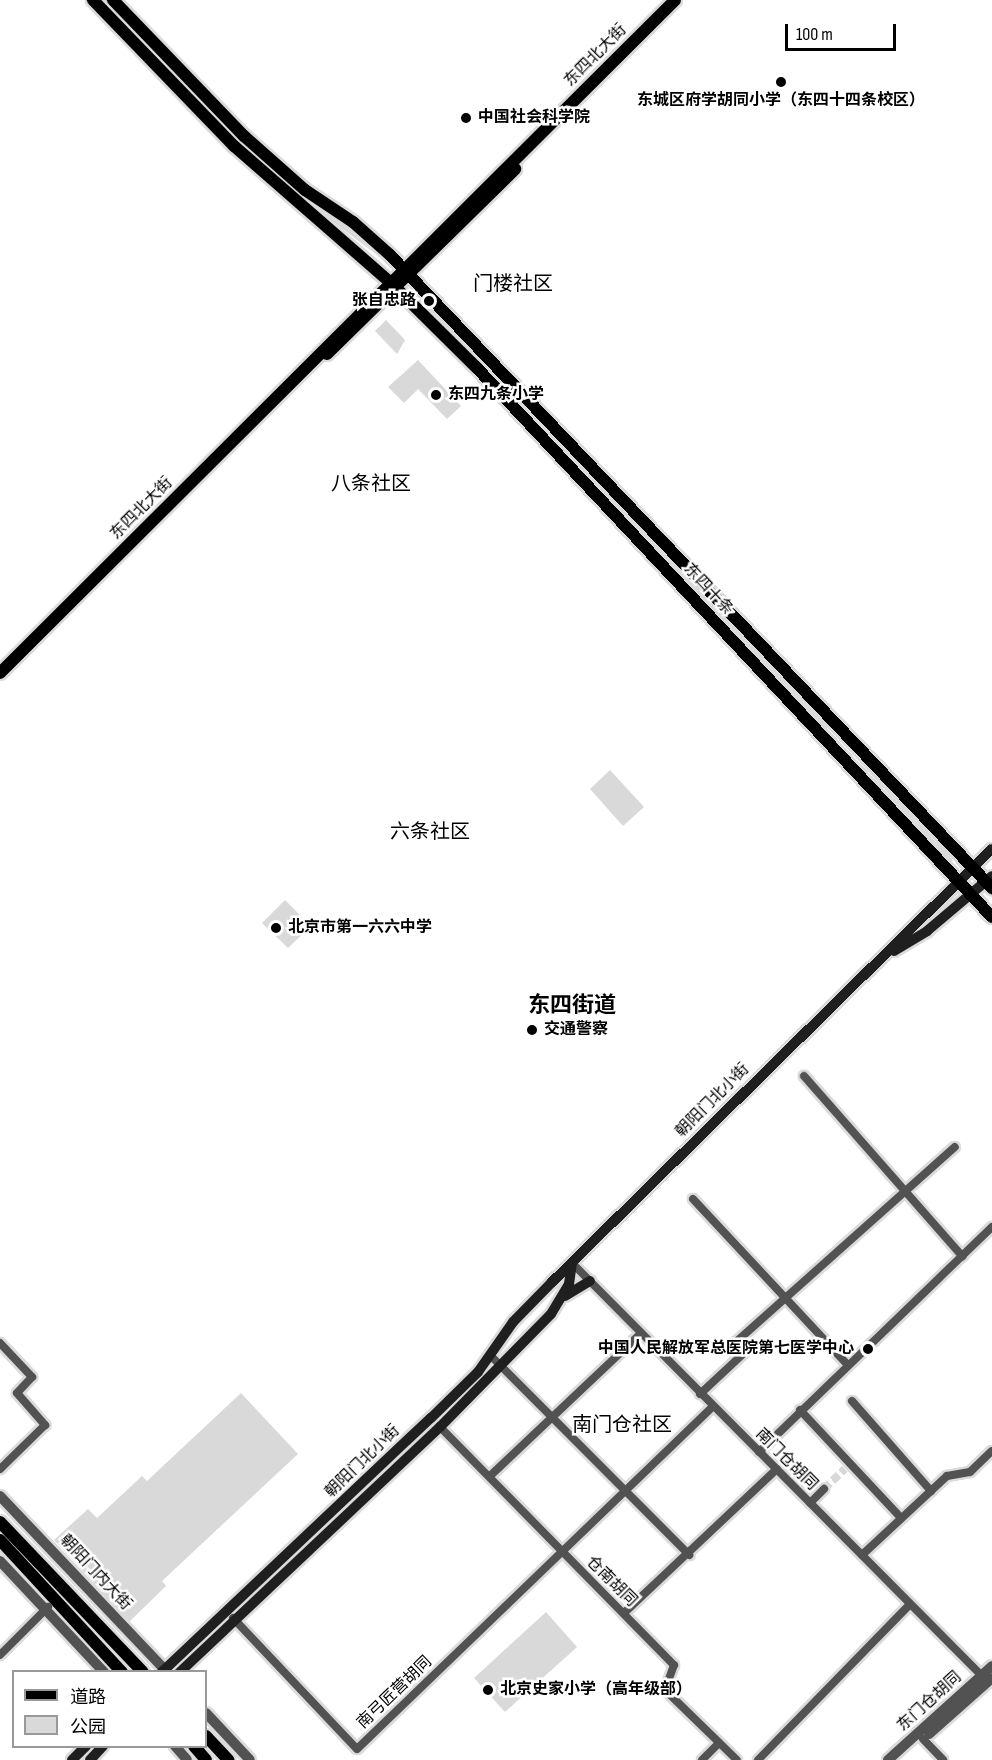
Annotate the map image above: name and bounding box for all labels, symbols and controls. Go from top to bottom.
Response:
scale bar [788,12,899,50]
street label: 东四北大街 [561,21,631,91]
text: 100 m [796,24,833,45]
marker: 东城区府学胡同小学（东四十四条校区） [774,75,788,89]
place label: 东城区府学胡同小学（东四十四条校区） [637,91,925,111]
place label: 中国社会科学院 [478,108,590,128]
marker: 中国社会科学院 [459,111,473,125]
district label: 门楼社区 [473,272,553,296]
place label: 张自忠路 [352,291,416,311]
marker: 张自忠路 [420,292,438,310]
place label: 东四九条小学 [448,385,544,405]
marker: 东四九条小学 [429,388,443,402]
district label: 八条社区 [331,472,411,496]
street label: 东四北大街 [107,474,177,544]
street label: 东四十条 [679,560,737,620]
district label: 六条社区 [390,820,470,844]
place label: 北京市第一六六中学 [288,918,432,938]
marker: 北京市第一六六中学 [269,921,283,935]
district label: 东四街道 [528,993,616,1019]
place label: 交通警察 [544,1020,608,1040]
marker: 交通警察 [525,1023,539,1037]
street label: 朝阳门北小街 [672,1060,754,1142]
place label: 中国人民解放军总医院第七医学中心 [598,1339,854,1359]
marker: 中国人民解放军总医院第七医学中心 [859,1340,877,1358]
district label: 南门仓社区 [572,1413,672,1437]
street label: 朝阳门北小街 [322,1422,404,1502]
street label: 南门仓胡同 [751,1425,821,1495]
street label: 朝阳门内大街 [55,1531,135,1615]
street label: 仓南胡同 [582,1553,640,1611]
street label: 南弓匠营胡同 [354,1653,436,1733]
street label: 东门仓胡同 [894,1668,966,1736]
legend [12,1670,207,1748]
place label: 北京史家小学（高年级部） [500,1680,692,1700]
marker: 北京史家小学（高年级部） [481,1683,495,1697]
text: 道路 [70,1687,106,1708]
text: 公园 [70,1717,106,1738]

